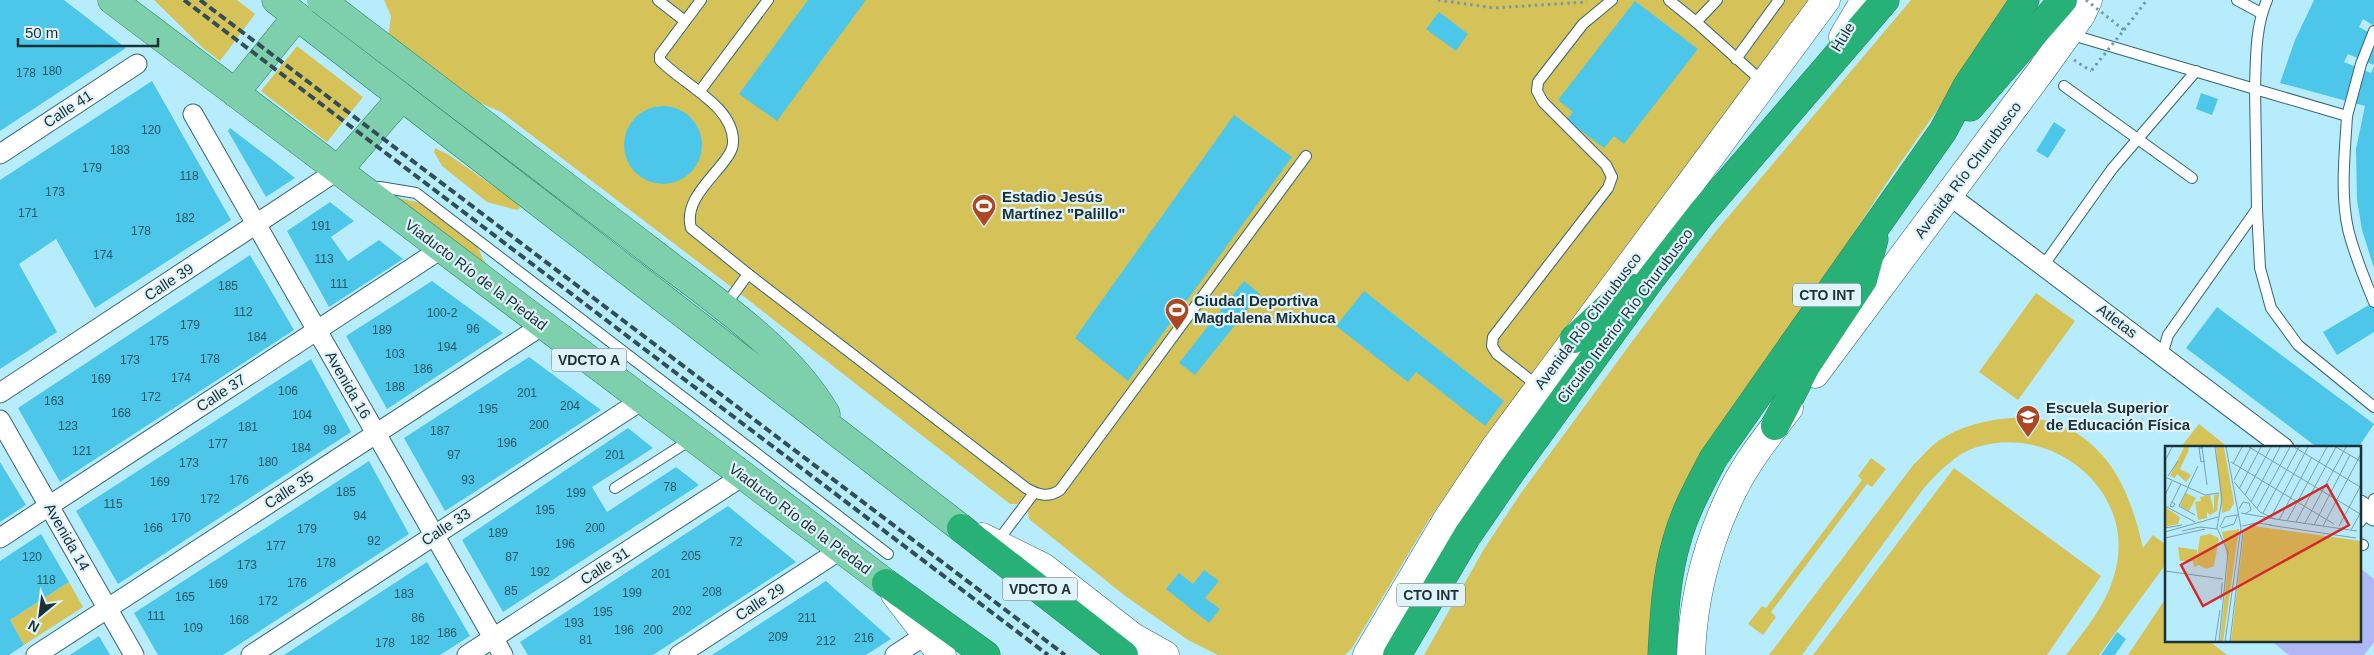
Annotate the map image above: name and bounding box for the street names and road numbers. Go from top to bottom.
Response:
street label: Hule [1827,19,1858,54]
street label: Calle 41 [40,86,95,131]
street label: Avenida Río Churubusco [1911,98,2024,241]
street label: Viaducto Río de la Piedad [402,216,551,334]
street label: Circuito Interior Río Churubusco [1553,225,1696,406]
street label: Avenida Río Churubusco [1531,249,1644,392]
street label: Calle 39 [141,259,196,304]
road number: CTO INT [1793,284,1861,306]
street label: Atletas [2094,300,2141,341]
street label: Avenida 16 [322,348,374,421]
road number: VDCTO A [552,348,626,372]
street label: Calle 37 [193,370,248,415]
street label: Viaducto Río de la Piedad [726,460,875,578]
street label: Calle 35 [261,467,316,512]
street label: Avenida 14 [41,500,93,573]
street label: Calle 33 [418,504,473,549]
street label: Calle 31 [577,543,632,588]
road number: VDCTO A [1002,578,1078,600]
street label: Calle 29 [732,579,787,624]
road number: CTO INT [1397,584,1465,606]

